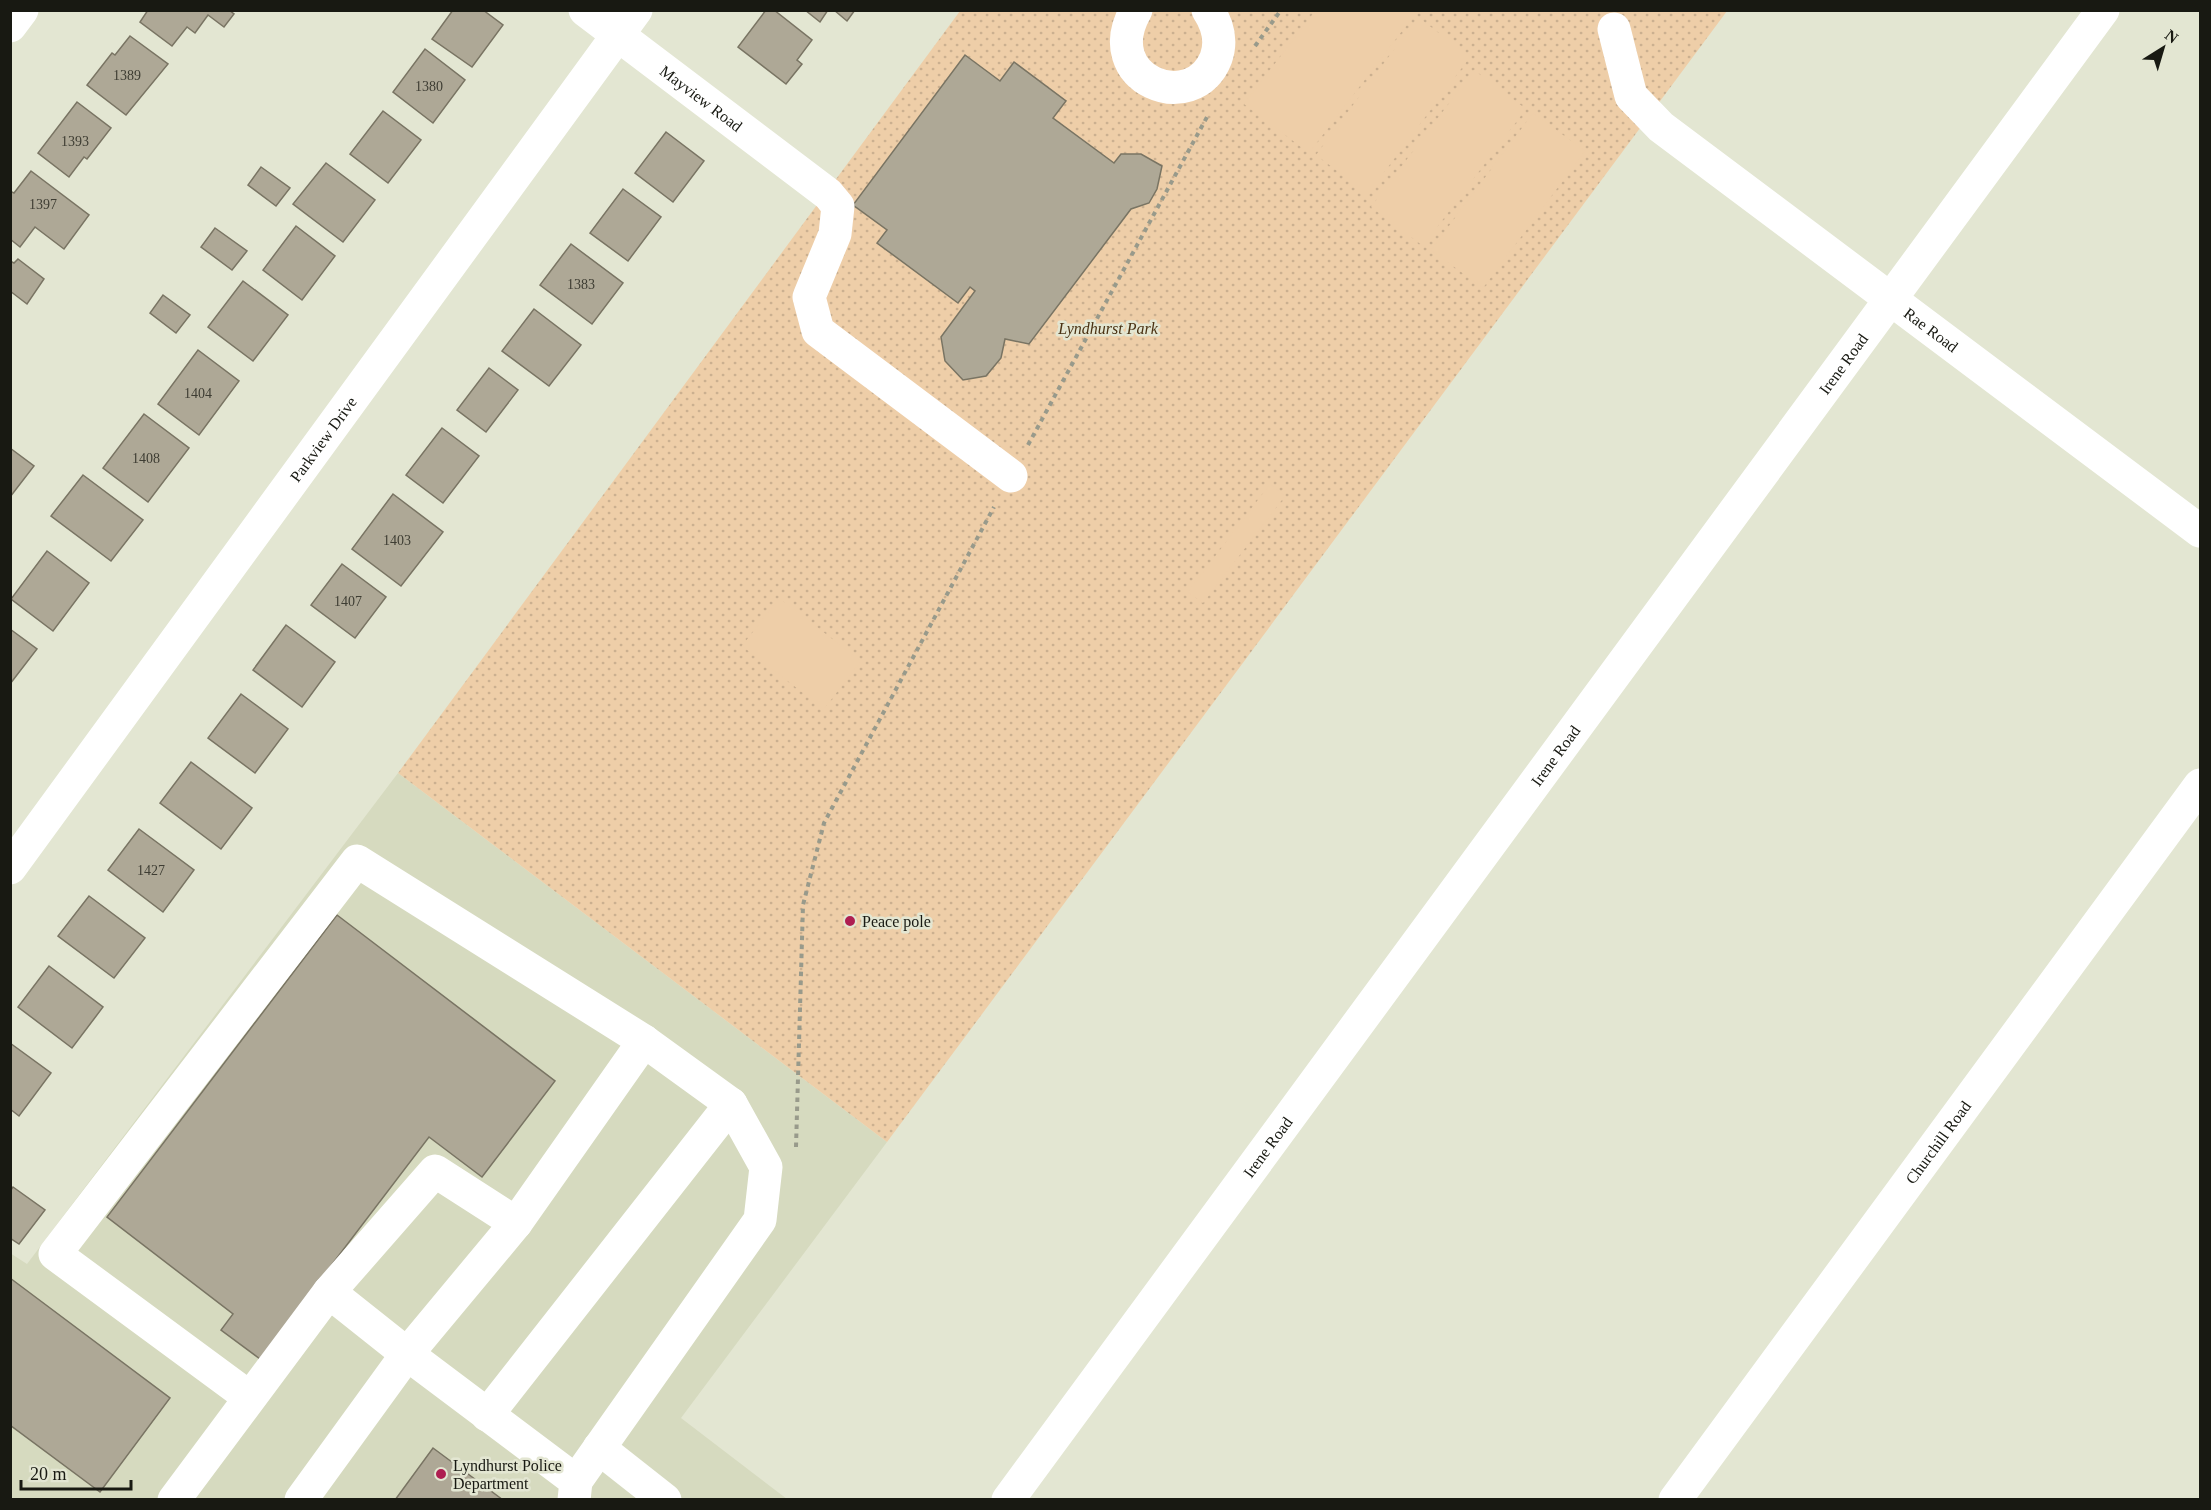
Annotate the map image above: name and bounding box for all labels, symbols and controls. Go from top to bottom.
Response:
north arrow [2133,18,2193,78]
text: N [2162,26,2182,47]
street label: Mayview Road [657,62,745,135]
house number: 1389 [113,68,141,83]
house number: 1380 [415,79,443,94]
house number: 1393 [61,134,89,149]
house number: 1397 [29,197,57,212]
house number: 1383 [567,277,595,292]
street label: Rae Road [1901,304,1961,356]
park label: Lyndhurst Park [1057,320,1159,338]
street label: Irene Road [1816,331,1871,398]
house number: 1404 [184,386,212,401]
street label: Parkview Drive [287,394,360,485]
house number: 1408 [132,451,160,466]
house number: 1403 [383,533,411,548]
house number: 1407 [334,594,362,609]
street label: Irene Road [1528,722,1583,789]
house number: 1427 [137,863,165,878]
place label: Peace pole [862,913,931,931]
marker: Peace pole [843,914,857,928]
street label: Churchill Road [1902,1098,1974,1187]
street label: Irene Road [1240,1114,1296,1181]
scale bar [21,1453,130,1491]
place label: Lyndhurst Police Department [453,1457,562,1493]
text: 20 m [30,1464,67,1484]
marker: Lyndhurst Police Department [434,1467,448,1481]

